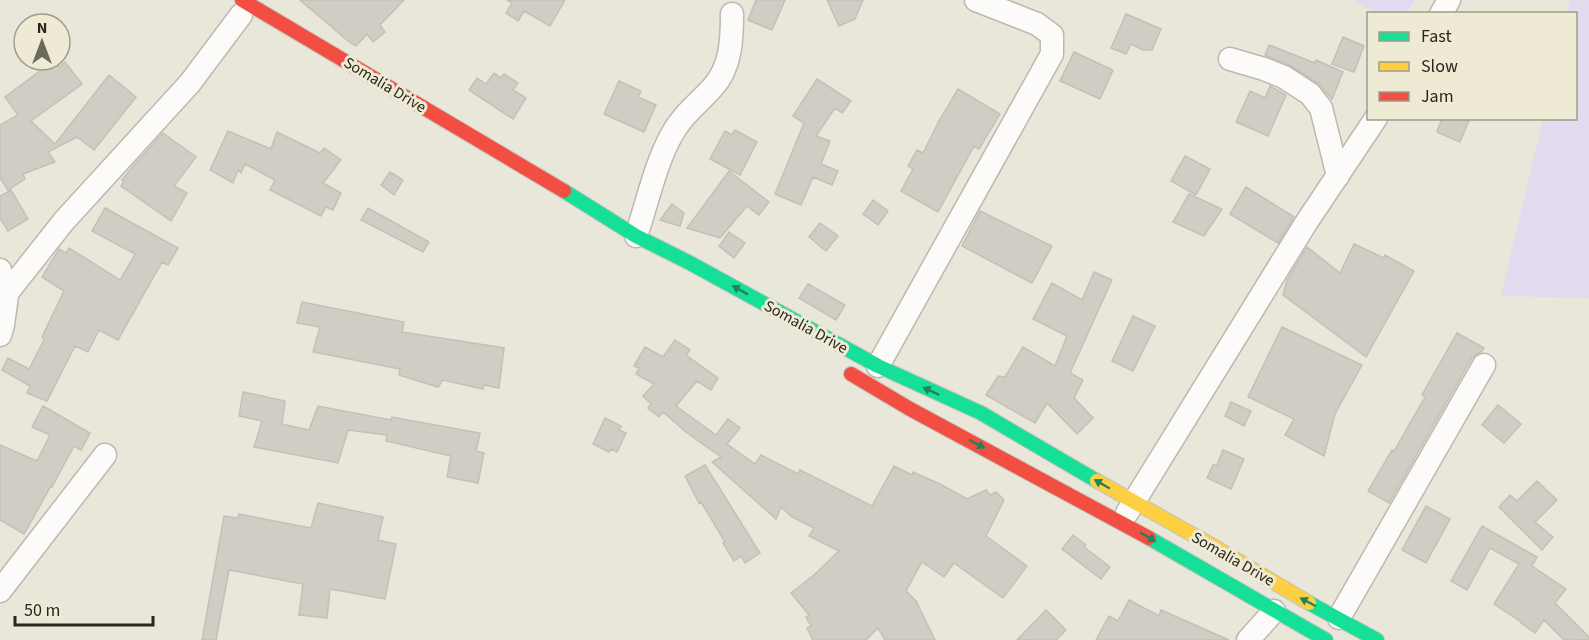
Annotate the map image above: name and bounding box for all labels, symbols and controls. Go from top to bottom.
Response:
north arrow [12,12,72,72]
legend [1367,12,1577,120]
text: N [37,17,47,39]
text: Fast [1421,24,1452,49]
street label: Somalia Drive [340,52,430,118]
text: Slow [1421,54,1458,79]
text: Jam [1421,84,1454,109]
one-way arrow [731,285,748,295]
street label: Somalia Drive [760,295,852,359]
one-way arrow [923,386,940,395]
one-way arrow [968,439,985,449]
one-way arrow [1093,479,1110,489]
street label: Somalia Drive [1187,526,1279,592]
one-way arrow [1140,532,1156,543]
scale bar [15,589,153,627]
one-way arrow [1299,597,1317,607]
text: 50 m [24,598,60,623]

